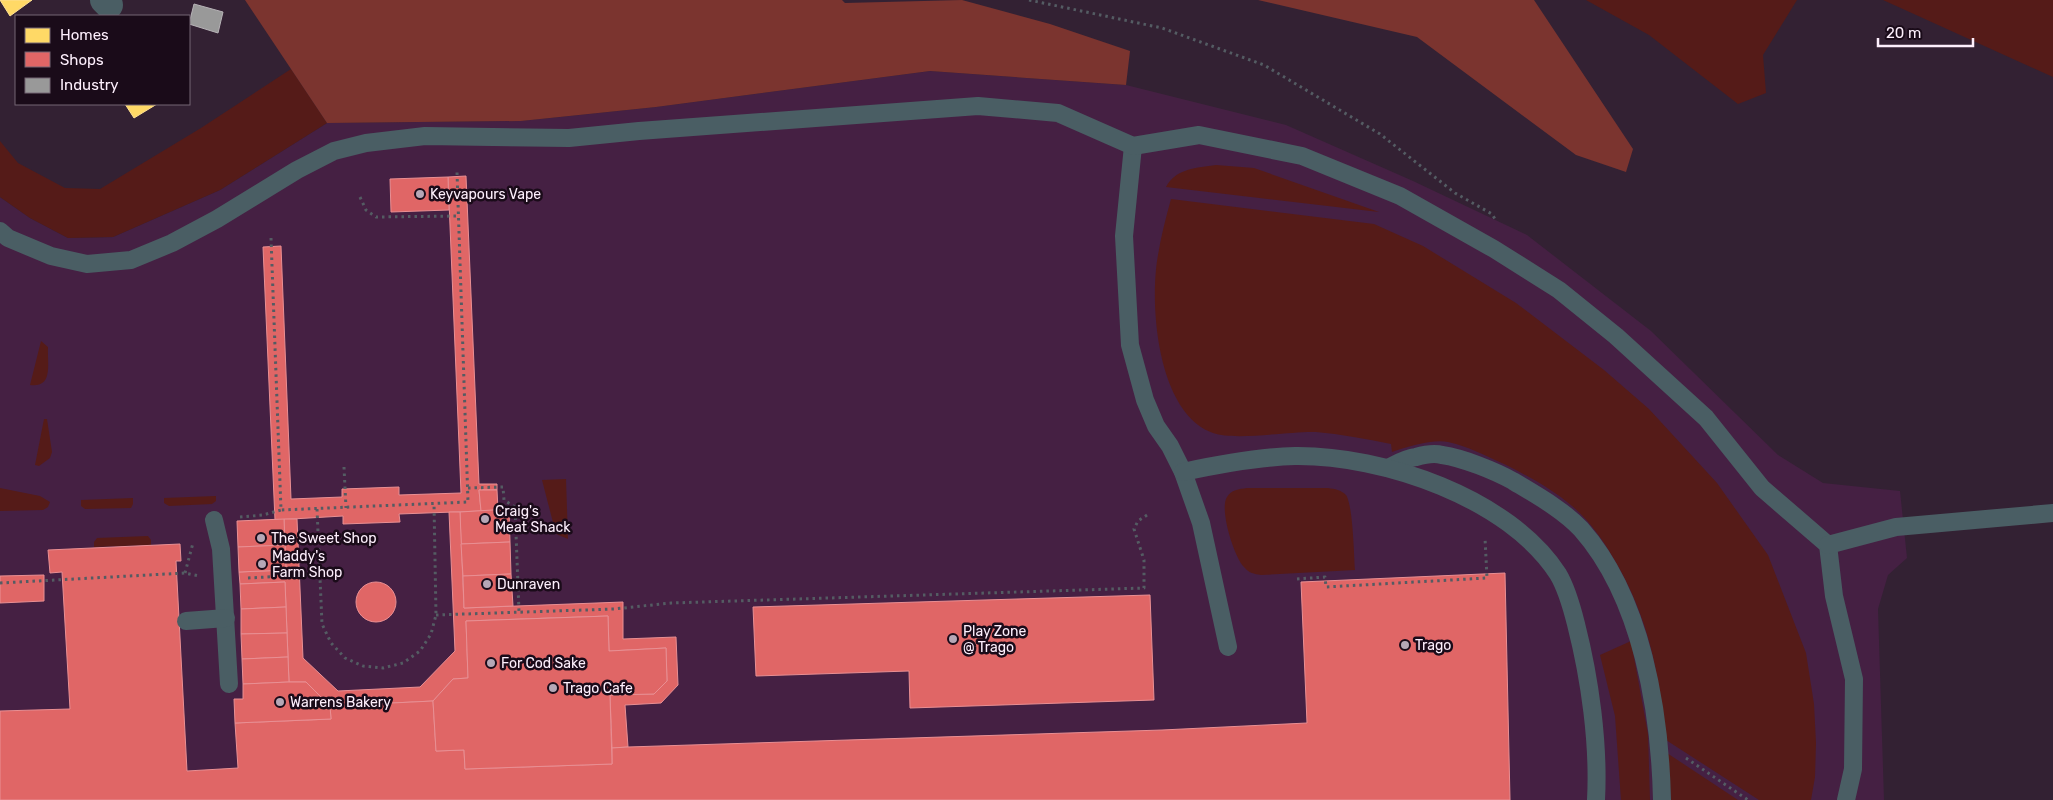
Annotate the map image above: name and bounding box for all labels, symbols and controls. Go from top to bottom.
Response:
legend [15,15,190,105]
scale bar [1878,15,1973,47]
text: 20 m [1886,24,1921,42]
text: Homes [60,26,109,44]
text: Shops [60,51,104,69]
text: Industry [60,76,119,94]
place label: Keyvapours Vape [430,186,541,203]
marker: Keyvapours Vape [414,188,426,200]
place label: Craig's Meat Shack [495,503,571,536]
marker: Craig's Meat Shack [479,513,491,525]
place label: The Sweet Shop [271,530,377,547]
marker: The Sweet Shop [255,532,267,544]
place label: Maddy's Farm Shop [272,548,342,581]
marker: Maddy's Farm Shop [256,558,268,570]
place label: Dunraven [497,576,560,593]
marker: Dunraven [481,578,493,590]
place label: Play Zone @ Trago [963,623,1026,656]
marker: Play Zone @ Trago [947,633,959,645]
place label: Trago [1415,637,1451,654]
marker: Trago [1399,639,1411,651]
place label: For Cod Sake [501,655,586,672]
marker: For Cod Sake [485,657,497,669]
place label: Trago Cafe [563,680,633,697]
marker: Trago Cafe [547,682,559,694]
place label: Warrens Bakery [290,694,391,711]
marker: Warrens Bakery [274,696,286,708]

